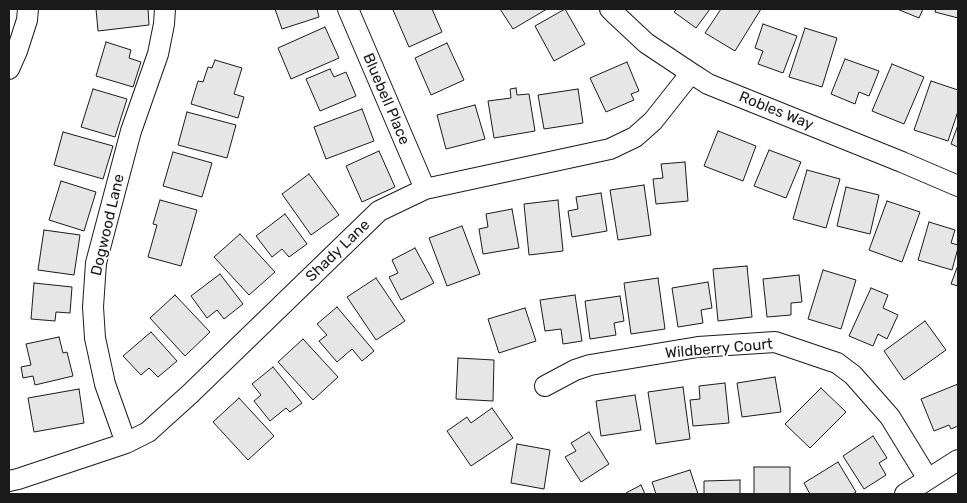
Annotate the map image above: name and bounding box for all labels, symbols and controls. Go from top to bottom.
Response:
street label: Bluebell Place [359,51,413,147]
street label: Robles Way [736,88,816,134]
street label: Dogwood Lane [88,172,128,278]
street label: Shady Lane [302,216,374,286]
street label: Wildberry Court [664,335,774,363]

